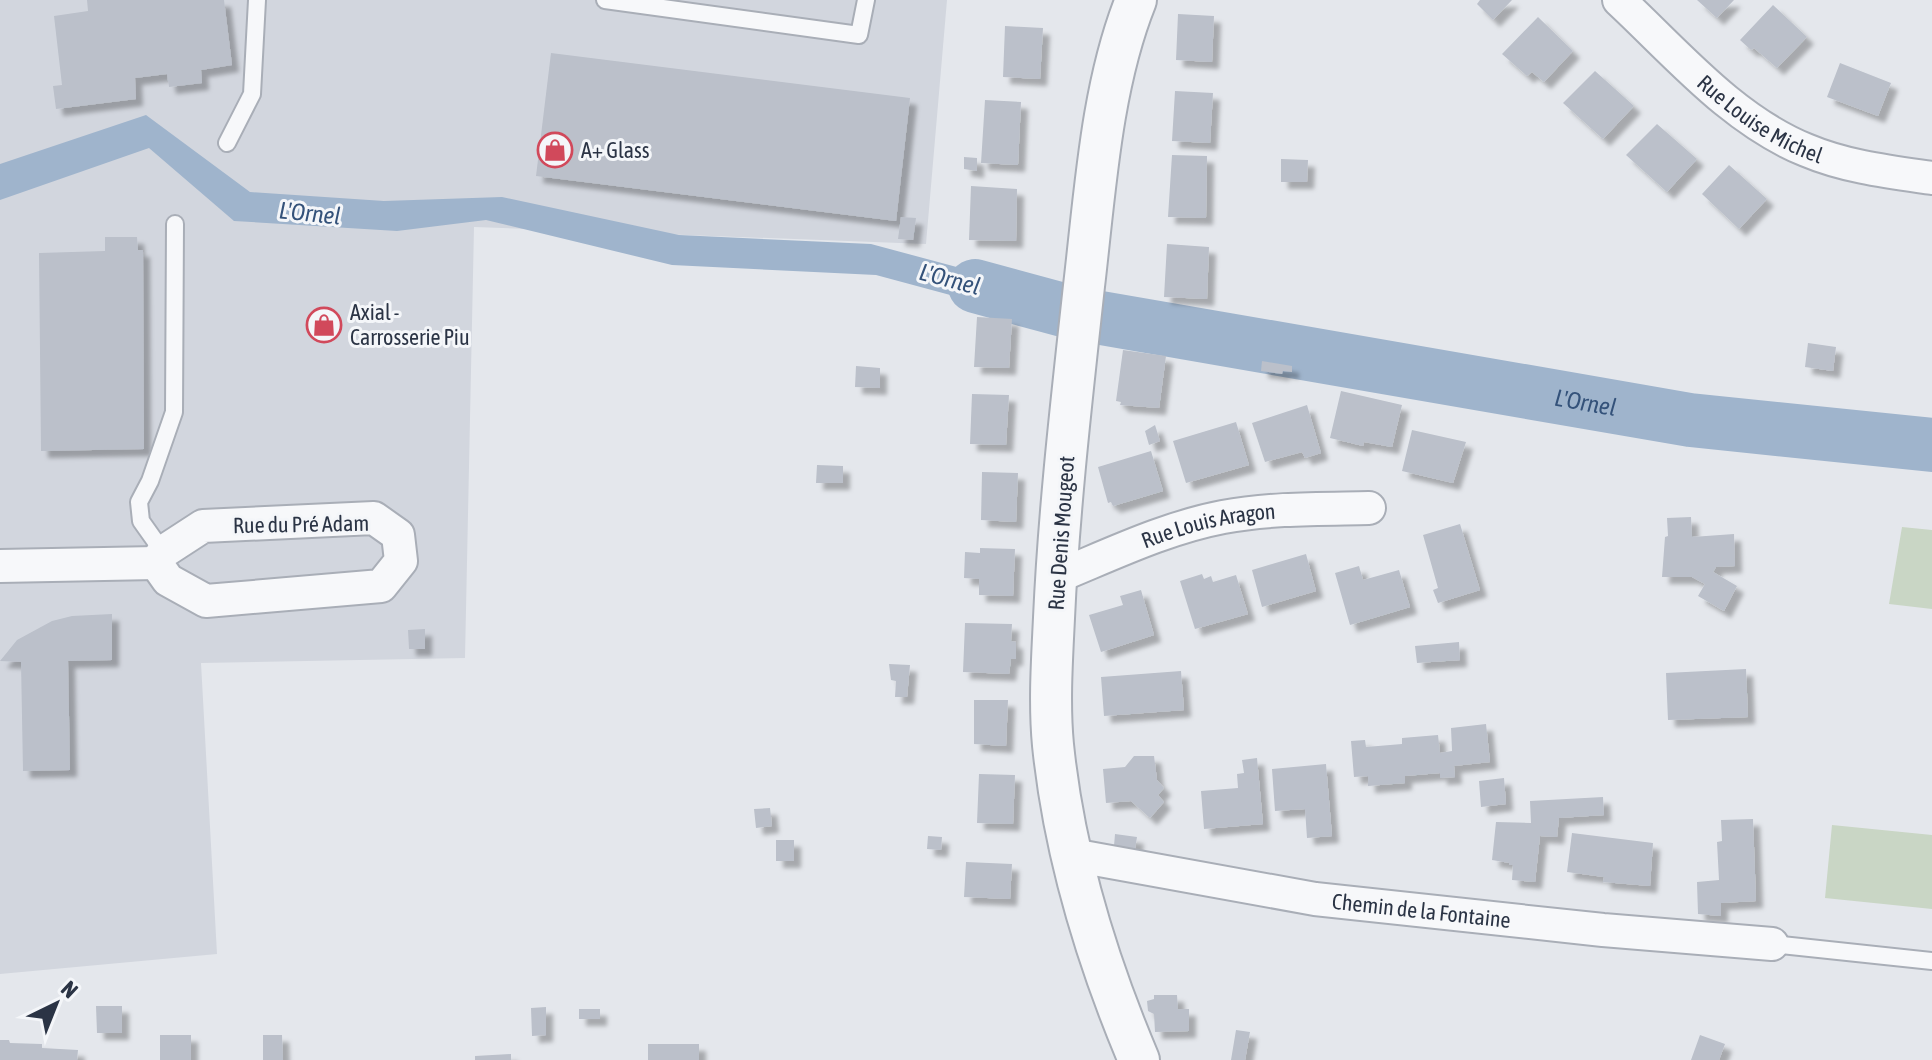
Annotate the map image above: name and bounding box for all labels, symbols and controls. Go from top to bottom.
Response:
street label: Rue Louise Michel [1692,69,1826,168]
shop icon: A+ Glass [536,131,574,169]
place label: A+ Glass [581,137,650,163]
water label: L'Ornel [278,196,342,230]
water label: L'Ornel [917,258,983,300]
place label: Axial - Carrosserie Piu [350,299,470,350]
shop icon: Axial - Carrosserie Piu [305,306,343,344]
water label: L'Ornel [1553,383,1619,421]
street label: Rue Denis Mougeot [1043,455,1079,611]
street label: Rue Louis Aragon [1138,498,1276,553]
street label: Rue du Pré Adam [233,510,369,538]
street label: Chemin de la Fontaine [1331,888,1512,933]
north arrow [16,964,96,1044]
text: N [56,975,83,1003]

